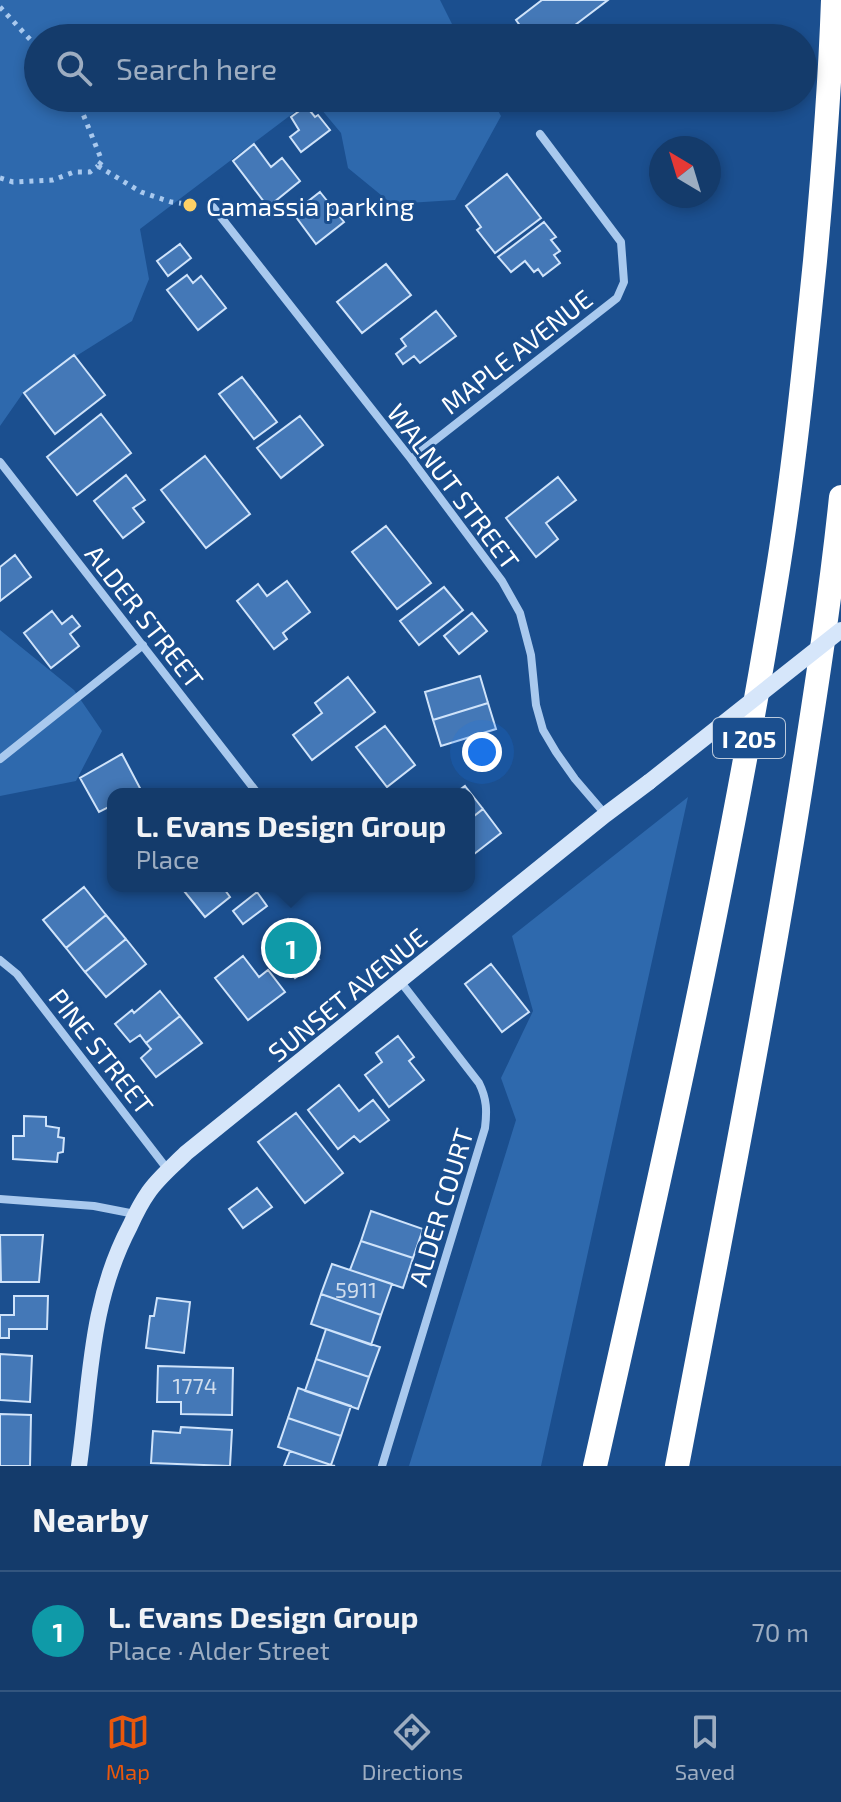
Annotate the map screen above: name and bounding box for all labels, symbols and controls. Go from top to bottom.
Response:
search box [24,24,817,112]
icon: search [52,46,96,90]
text: Search here [116,50,277,86]
north arrow [649,136,721,208]
place label: Camassia parking [206,190,414,221]
marker: Camassia parking [181,196,199,214]
street label: MAPLE AVENUE [434,282,598,420]
street label: WALNUT STREET [382,397,526,575]
street label: ALDER STREET [79,538,211,694]
road number: I 205 [713,718,785,758]
your location [462,732,502,772]
popup [107,788,475,892]
text: L. Evans Design Group [136,807,446,843]
text: Place [136,843,200,874]
pin: 1 [265,918,317,978]
street label: SUNSET AVENUE [261,921,433,1067]
street label: PINE STREET [43,982,161,1120]
street label: ALDER COURT [401,1124,479,1290]
house number: 5911 [335,1276,377,1302]
house number: 1774 [173,1372,217,1398]
text: Nearby [32,1498,149,1539]
text: L. Evans Design Group [108,1598,419,1634]
text: 1 [52,1616,64,1647]
text: 70 m [751,1616,809,1647]
text: Place · Alder Street [108,1634,330,1665]
tab: Map [106,1710,150,1784]
tab: Directions [362,1710,463,1784]
tab: Saved [675,1710,735,1784]

